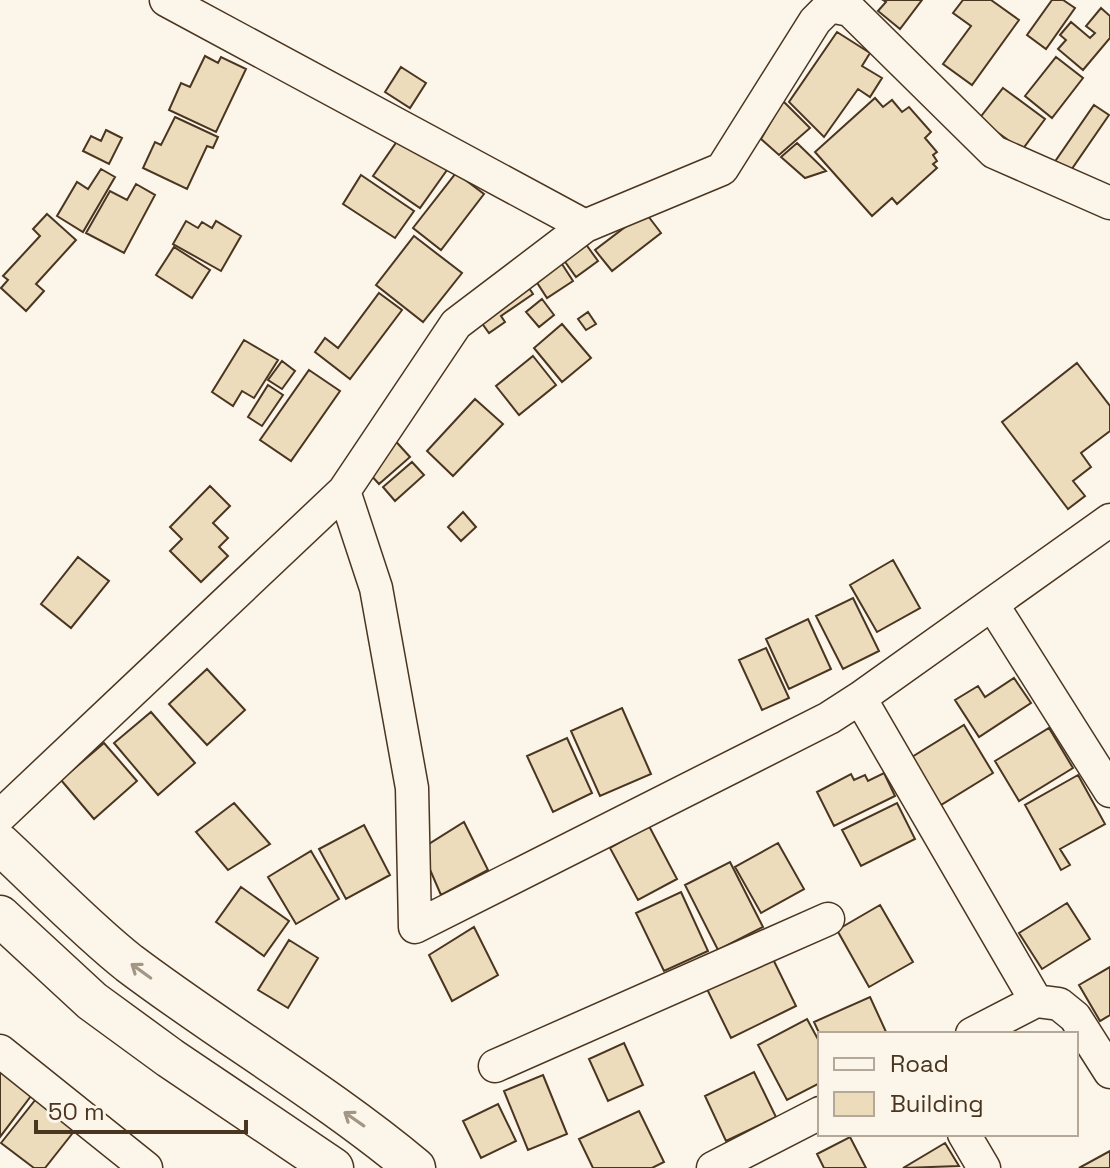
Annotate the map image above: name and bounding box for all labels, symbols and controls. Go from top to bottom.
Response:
one-way arrow [131,963,152,980]
legend [818,1032,1078,1136]
text: Road [890,1048,949,1079]
scale bar [36,1084,246,1134]
text: Building [890,1088,984,1119]
text: 50 m [48,1096,105,1127]
one-way arrow [344,1111,366,1127]

